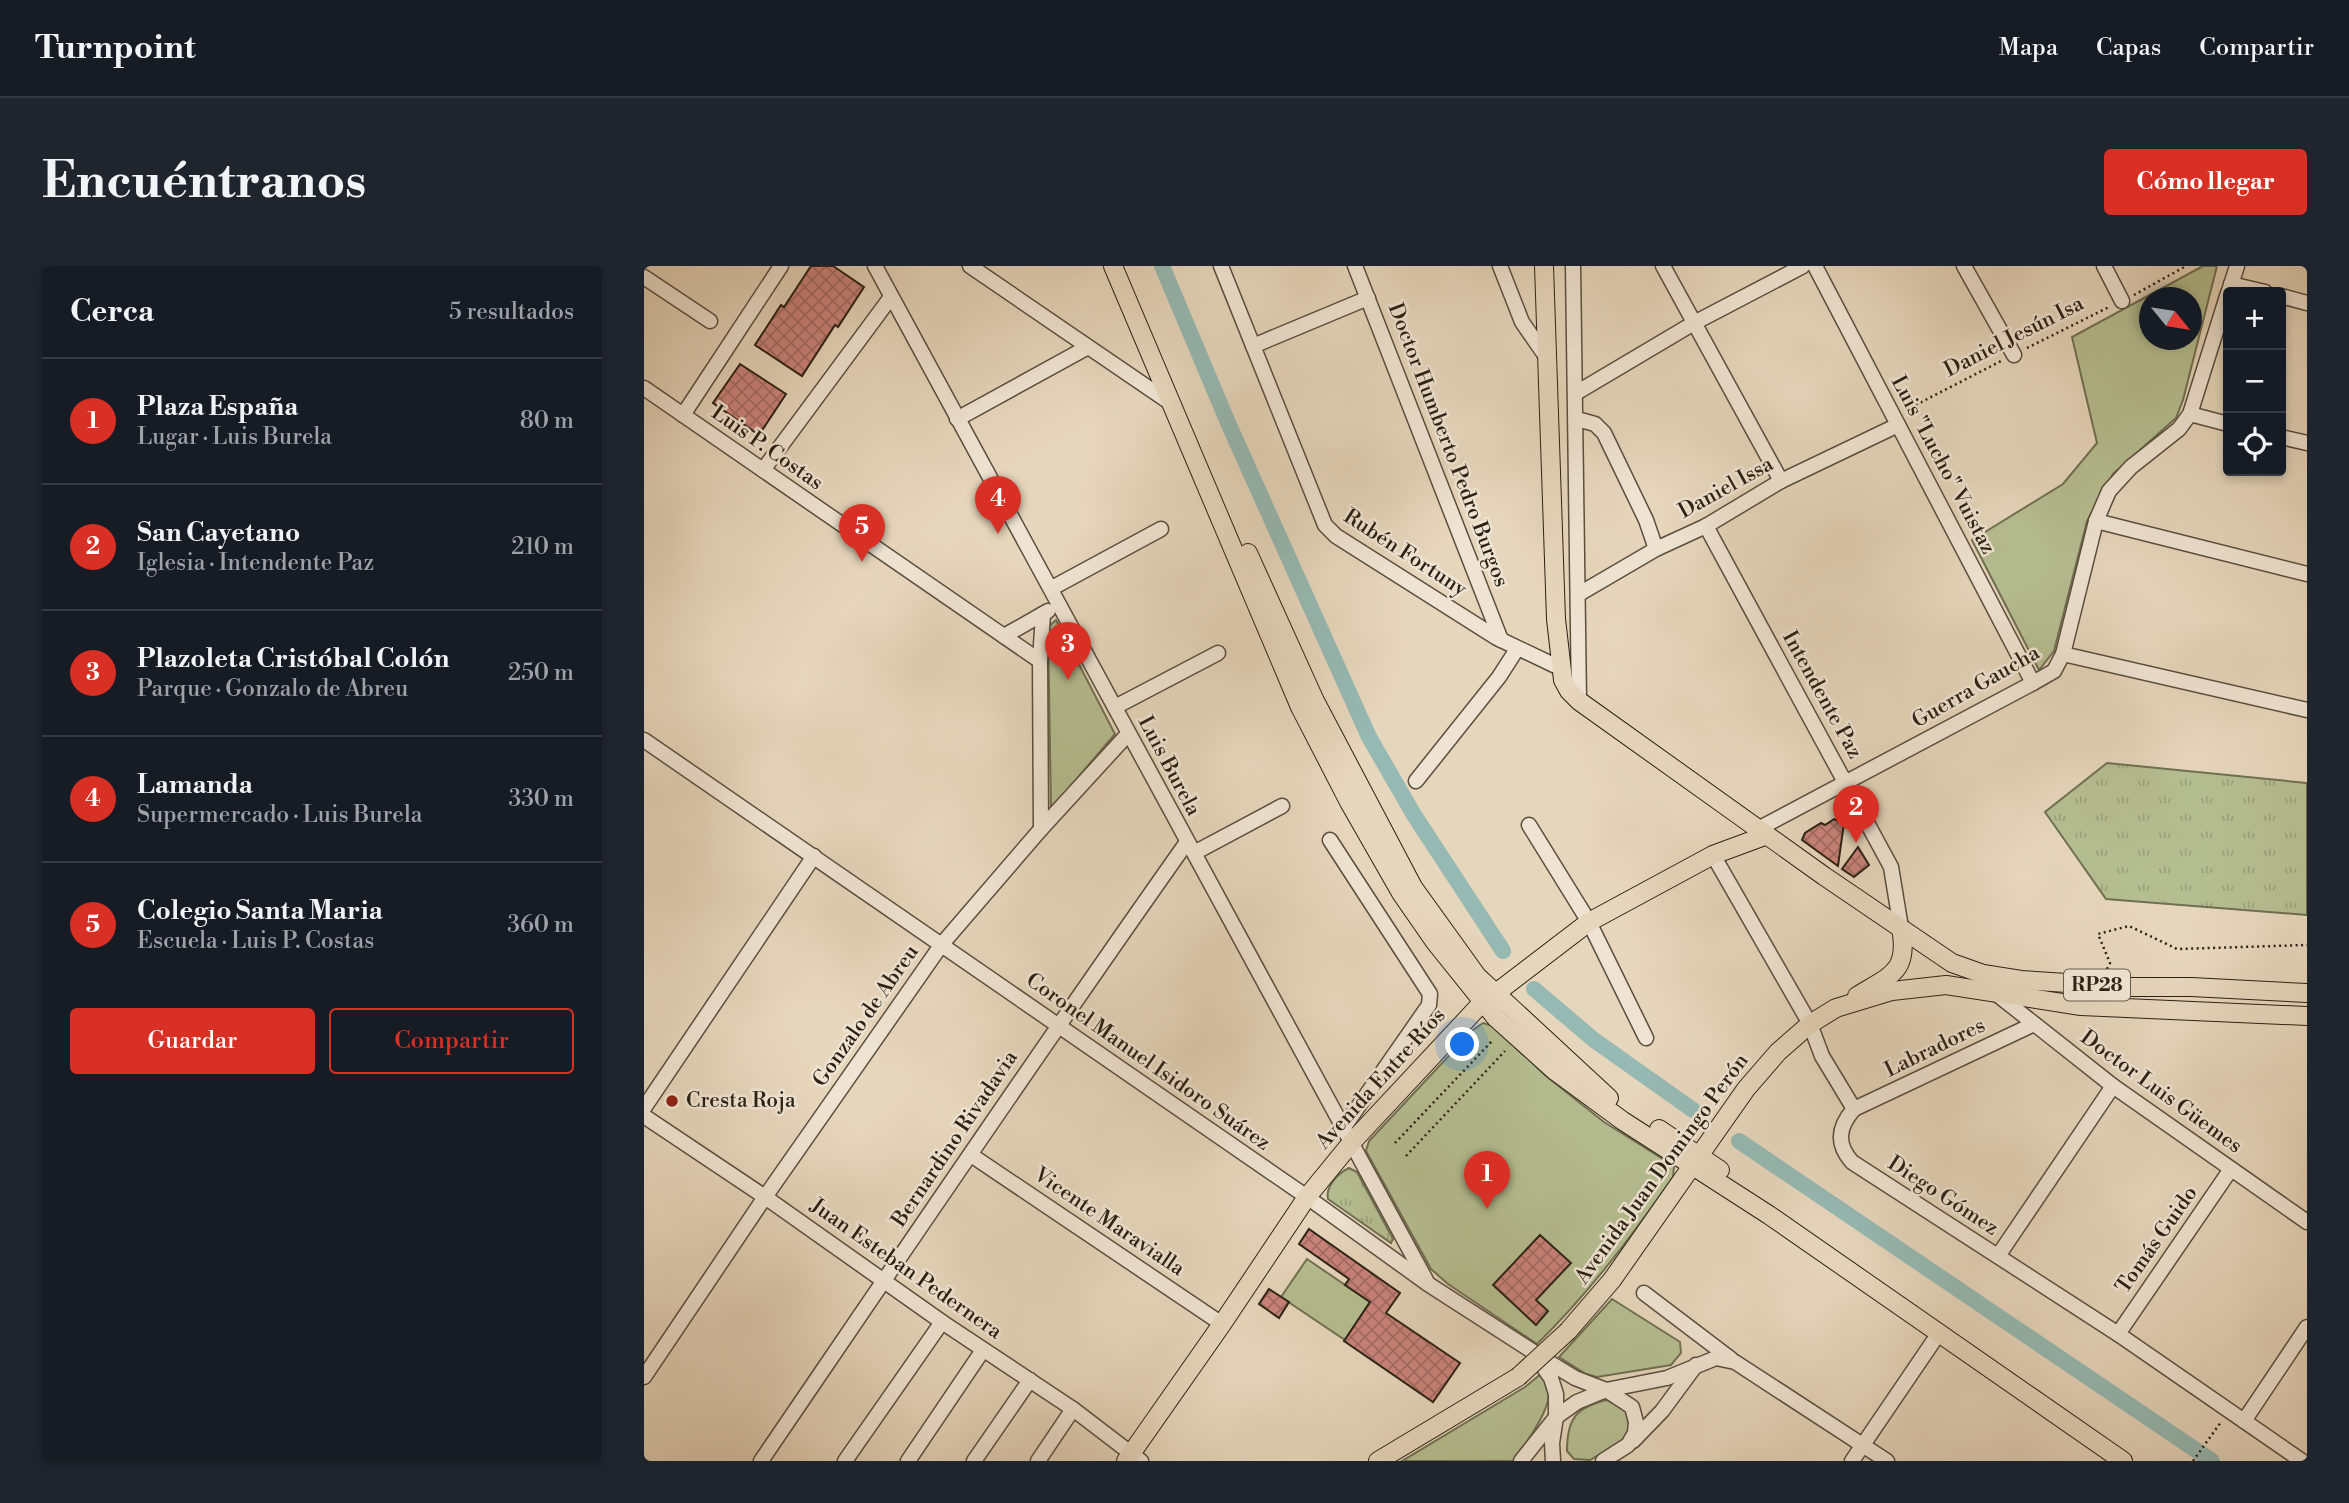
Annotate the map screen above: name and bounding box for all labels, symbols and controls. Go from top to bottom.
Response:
text: Turnpoint [35,28,196,69]
text: Mapa [1999,33,2058,63]
text: Capas [2096,33,2161,63]
text: Compartir [2199,33,2314,63]
button: Cómo llegar [2104,149,2307,215]
text: Encuéntranos [42,152,366,213]
north arrow [2139,287,2202,350]
map controls [2223,287,2286,476]
button: + [2223,287,2286,350]
street label: Daniel Jesún Isa [1940,291,2088,383]
text: Cerca [70,293,154,331]
text: 5 resultados [449,298,574,326]
street label: Doctor Humberto Pedro Burgos [1382,299,1514,591]
button: − [2223,350,2286,413]
street label: Luis "Lucho" Vuistaz [1885,371,2001,559]
text: Plaza España [137,391,298,423]
street label: Luis P. Costas [706,400,828,496]
text: 1 [87,407,99,435]
text: 80 m [520,407,574,435]
button: locate [2223,413,2286,476]
text: Lugar · Luis Burela [137,423,332,451]
street label: Daniel Issa [1674,451,1778,525]
pin: 4 [975,476,1021,534]
pin: 5 [839,504,885,562]
street label: Rubén Fortuny [1339,504,1472,603]
text: San Cayetano [137,517,300,549]
text: 2 [86,533,100,561]
text: 210 m [511,533,574,561]
text: Iglesia · Intendente Paz [137,549,374,577]
pin: 3 [1045,622,1091,680]
street label: Intendente Paz [1776,627,1868,763]
street label: Guerra Gaucha [1908,640,2045,734]
text: Plazoleta Cristóbal Colón [137,643,450,675]
text: 3 [86,659,100,687]
text: 250 m [508,659,574,687]
text: Parque · Gonzalo de Abreu [137,675,408,703]
street label: Luis Burela [1132,712,1206,821]
text: Lamanda [137,769,253,801]
text: 4 [85,785,101,813]
text: 330 m [508,785,574,813]
pin: 2 [1833,785,1879,843]
text: Supermercado · Luis Burela [137,801,422,829]
text: Colegio Santa Maria [137,895,383,927]
text: 5 [86,911,100,939]
text: 360 m [507,911,574,939]
text: Escuela · Luis P. Costas [137,927,374,955]
street label: Gonzalo de Abreu [807,940,925,1092]
street label: Coronel Manuel Isidoro Suárez [1021,968,1275,1156]
road number: RP28 [2064,970,2130,1000]
street label: Avenida Entre Ríos [1310,1003,1451,1156]
button: Guardar [70,1008,315,1074]
button: Compartir [329,1008,574,1074]
street label: Labradores [1881,1013,1989,1083]
street label: Doctor Luis Güemes [2075,1025,2247,1159]
your location [1445,1027,1479,1061]
street label: Bernardino Rivadavia [886,1046,1024,1233]
street label: Avenida Juan Domingo Perón [1569,1048,1755,1290]
place label: Cresta Roja [686,1088,796,1114]
marker: Cresta Roja [664,1093,680,1109]
street label: Diego Gómez [1883,1150,2003,1242]
pin: 1 [1464,1151,1510,1209]
street label: Vicente Maravialla [1028,1161,1190,1282]
street label: Tomás Guido [2110,1181,2204,1299]
street label: Juan Esteban Pedernera [804,1192,1007,1345]

